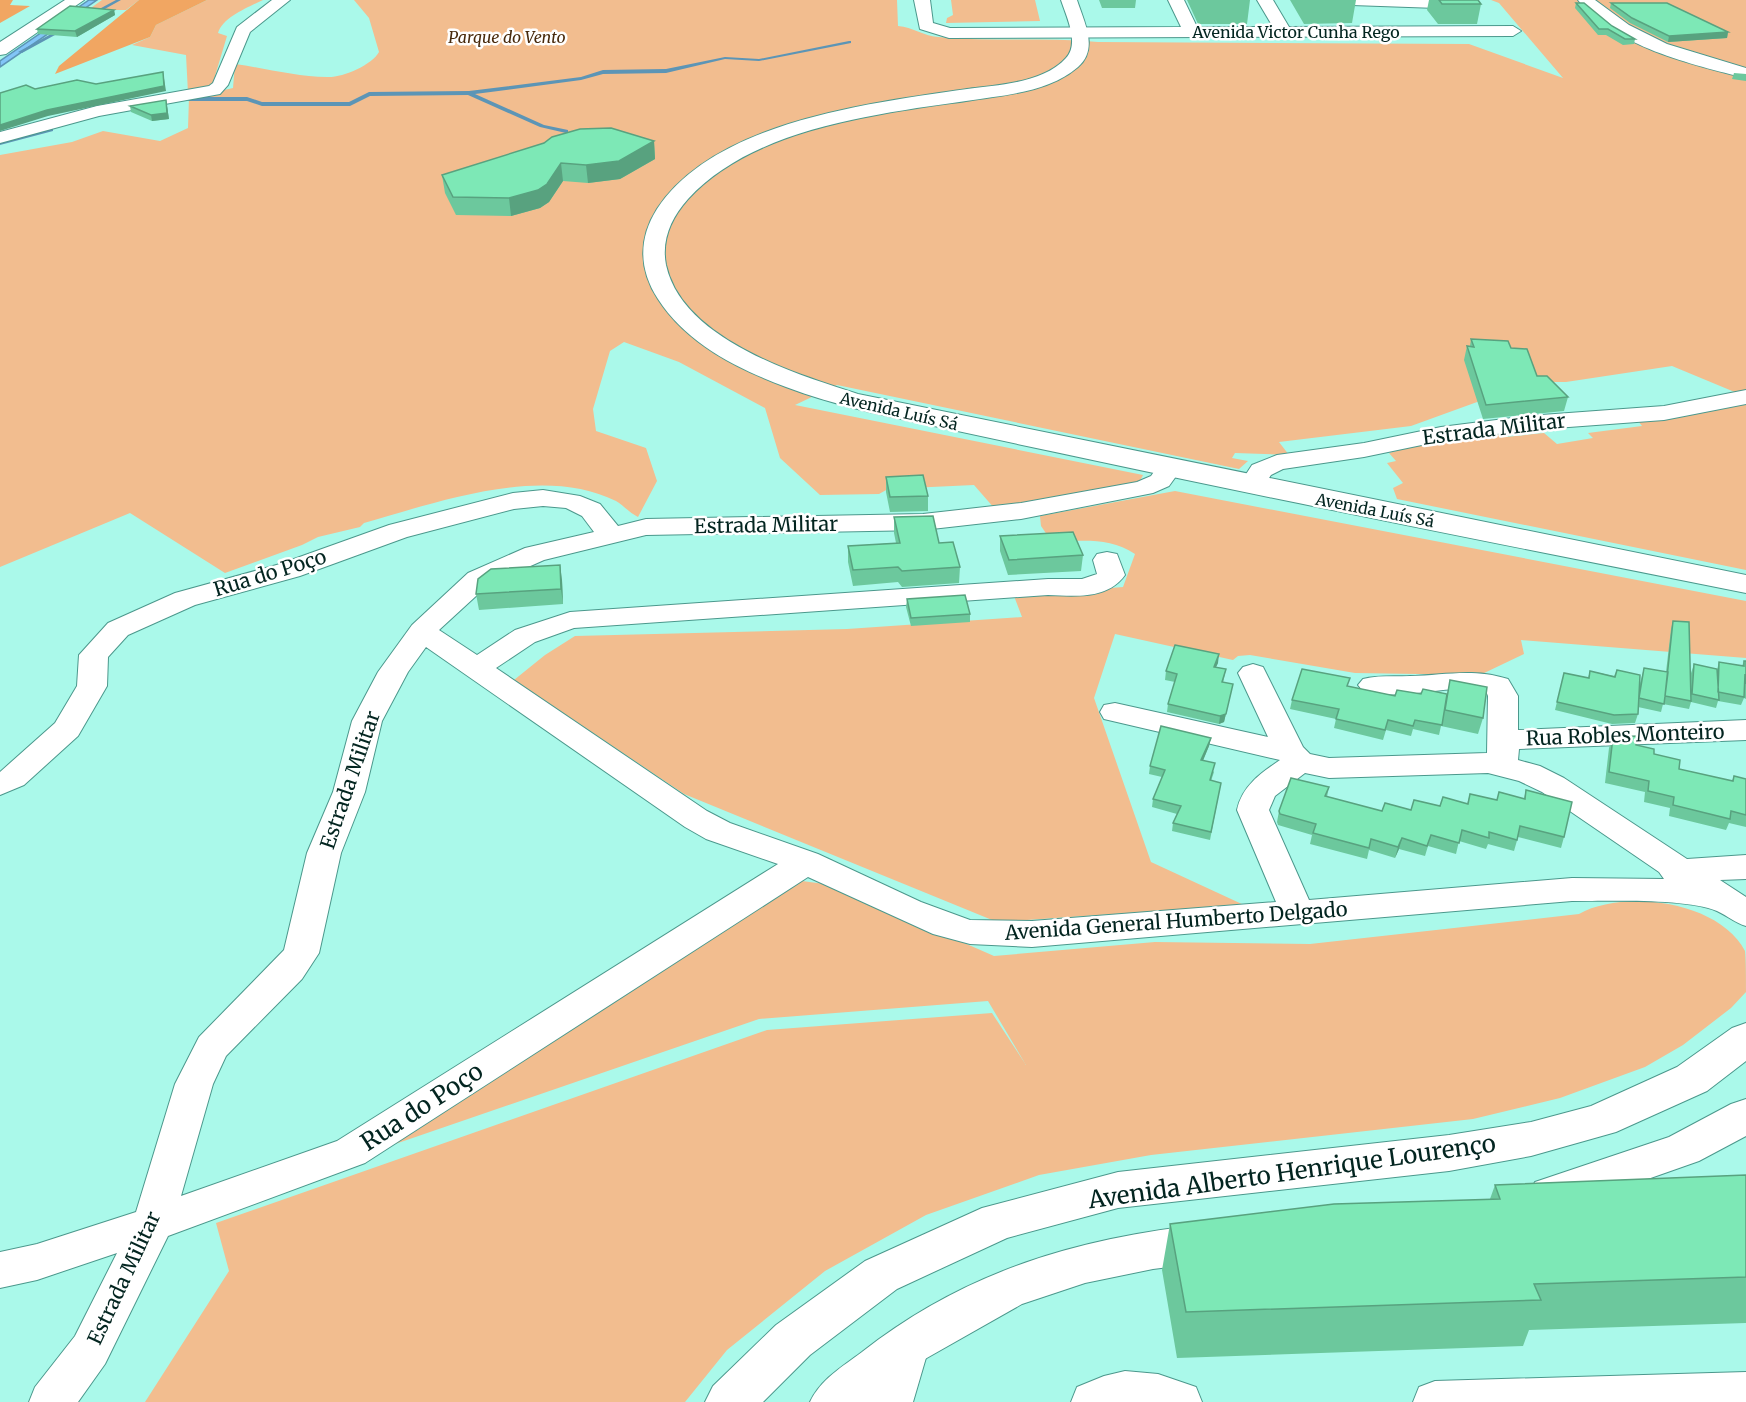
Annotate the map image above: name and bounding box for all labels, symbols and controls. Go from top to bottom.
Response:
street label: Avenida Victor Cunha Rego [1191,22,1400,42]
park label: Parque do Vento [448,27,566,47]
street label: Avenida Luís Sá [837,387,960,434]
street label: Estrada Militar [1421,407,1567,450]
street label: Avenida Luís Sá [1313,489,1436,531]
street label: Estrada Militar [694,511,838,538]
street label: Rua do Poço [210,543,330,602]
street label: Estrada Militar [314,708,385,852]
street label: Rua Robles Monteiro [1525,719,1725,750]
street label: Avenida General Humberto Delgado [1003,896,1349,945]
street label: Rua do Poço [355,1056,489,1158]
street label: Avenida Alberto Henrique Lourenço [1085,1128,1498,1216]
street label: Estrada Militar [82,1207,165,1348]

